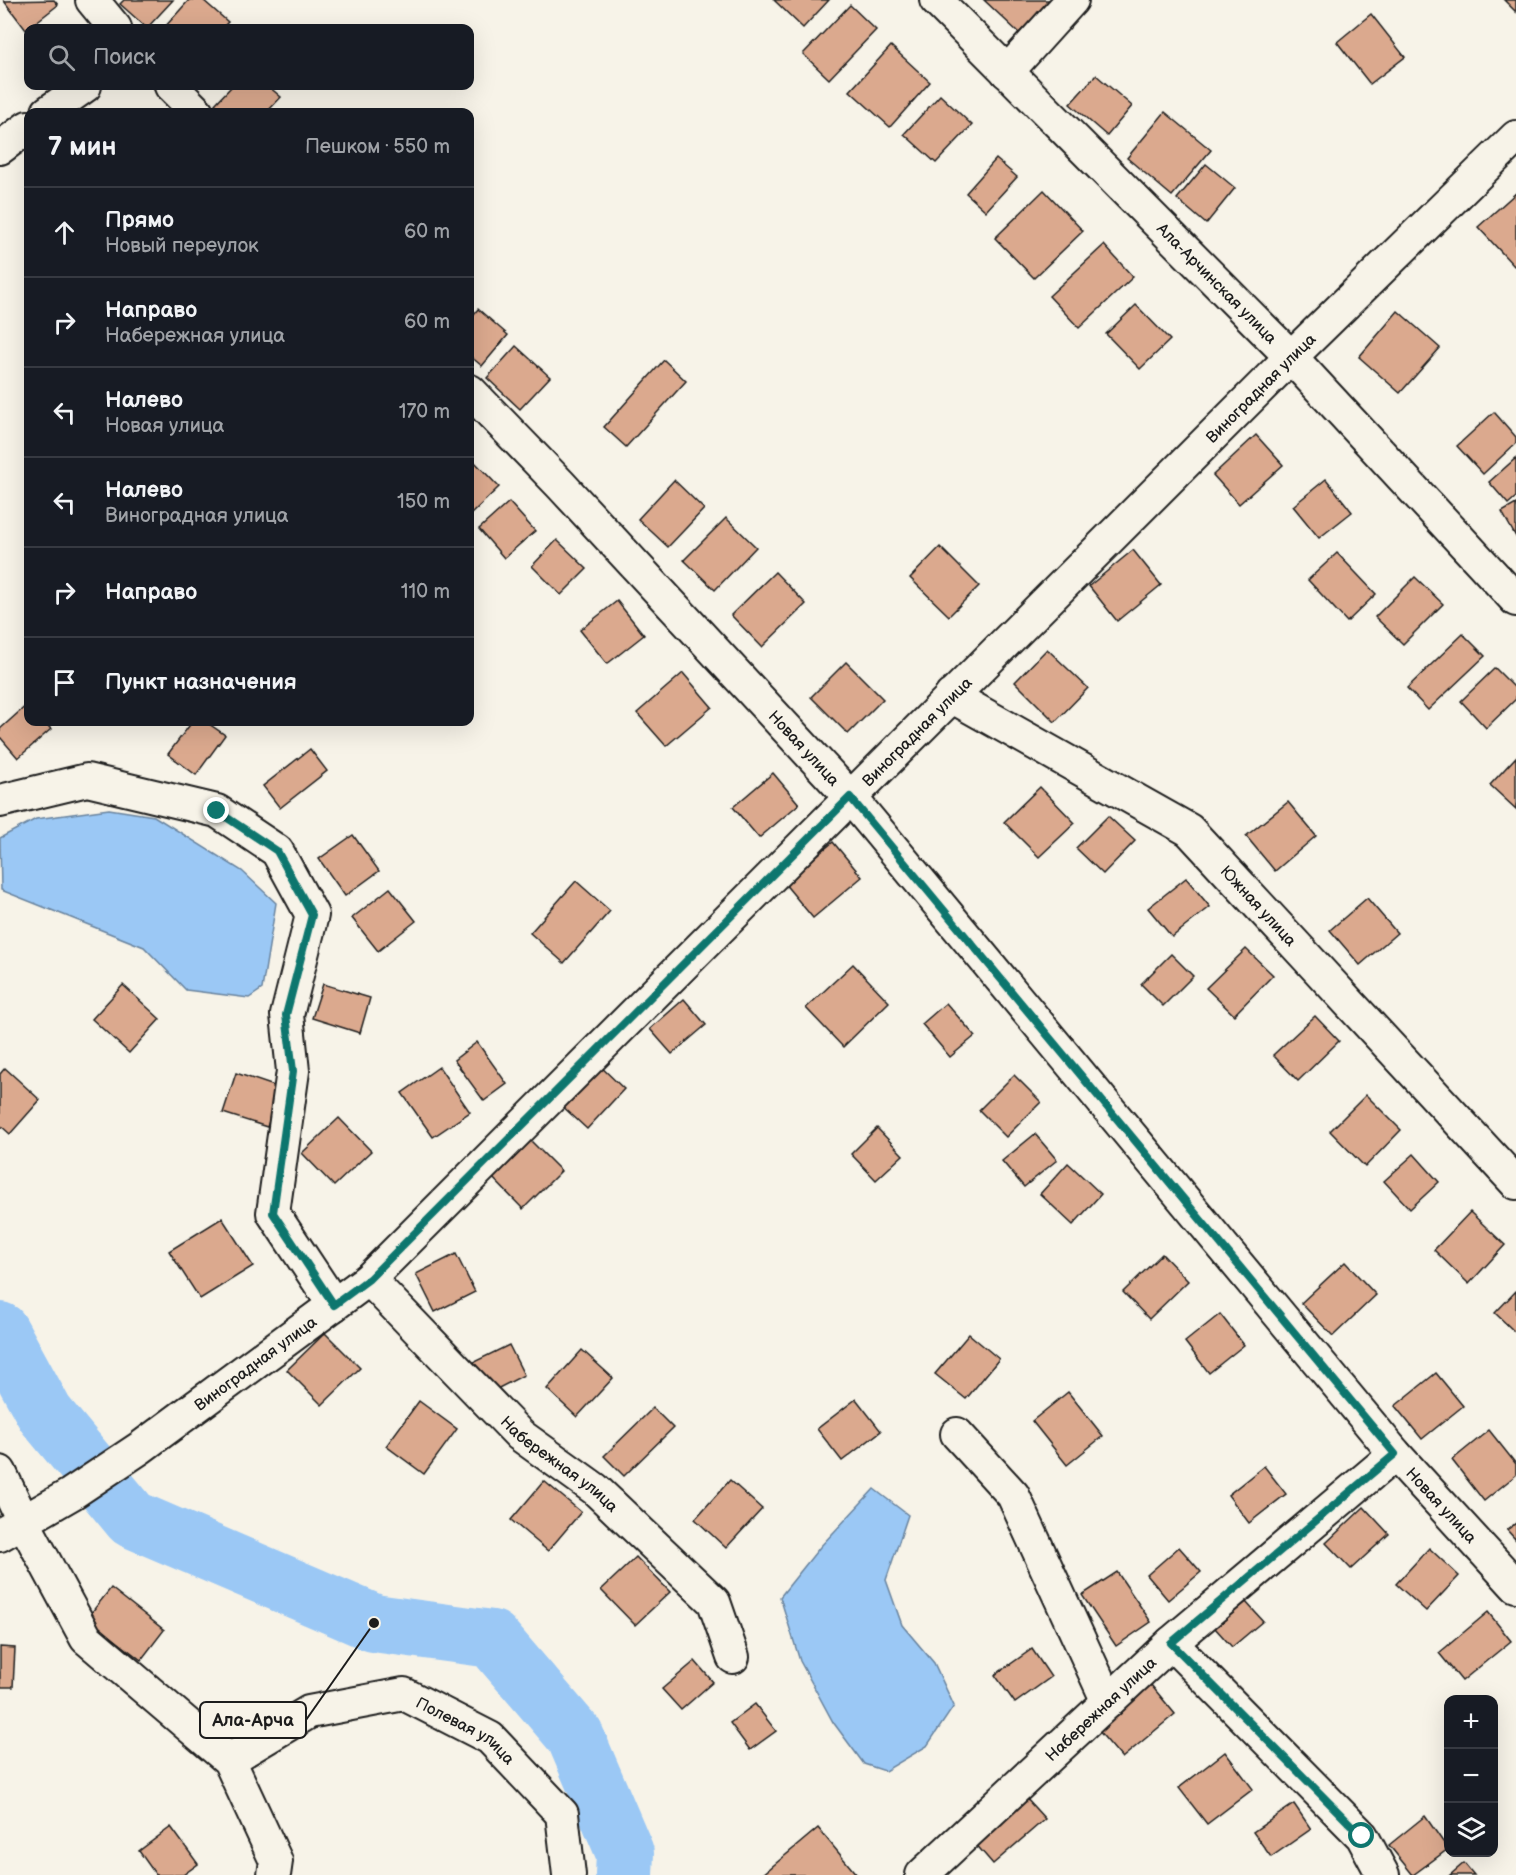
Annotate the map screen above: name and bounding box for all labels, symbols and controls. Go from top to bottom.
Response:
search box [24,24,474,90]
icon: search [45,41,78,74]
text: Поиск [93,44,156,71]
text: 7 мин [48,132,116,163]
text: Пешком · 550 m [305,135,450,159]
text: Прямо [105,207,174,234]
icon: ahead [48,216,81,249]
street label: Ала-Арчинская улица [1152,219,1281,349]
text: 60 m [404,220,450,244]
text: Новый переулок [105,234,259,258]
text: Направо [105,297,197,324]
icon: right [48,306,81,339]
text: 60 m [404,310,450,334]
text: Набережная улица [105,324,285,348]
street label: Виноградная улица [1203,330,1321,447]
text: Налево [105,387,183,414]
icon: left [48,396,81,429]
text: 170 m [399,400,450,424]
text: Новая улица [105,414,224,438]
text: Налево [105,477,183,504]
icon: left [48,486,81,519]
text: 150 m [397,490,450,514]
text: Виноградная улица [105,504,289,528]
icon: right [48,576,81,609]
text: Направо [105,579,197,606]
text: 110 m [401,580,450,604]
icon: arrive [48,666,81,699]
text: Пункт назначения [105,669,297,696]
street label: Виноградная улица [859,673,977,791]
street label: Новая улица [764,707,843,791]
route end [203,797,229,823]
street label: Южная улица [1216,862,1300,951]
street label: Виноградная улица [191,1313,321,1416]
street label: Набережная улица [496,1413,622,1517]
street label: Новая улица [1401,1464,1480,1548]
street label: Набережная улица [1042,1653,1161,1766]
street label: Полевая улица [413,1694,518,1769]
map controls [1444,1695,1498,1857]
button: + [1444,1695,1498,1749]
callout: Ала-Арча [200,1702,306,1738]
text: Ала-Арча [211,1710,294,1731]
button: − [1444,1749,1498,1803]
button: layers [1444,1803,1498,1857]
route start [1348,1822,1374,1848]

